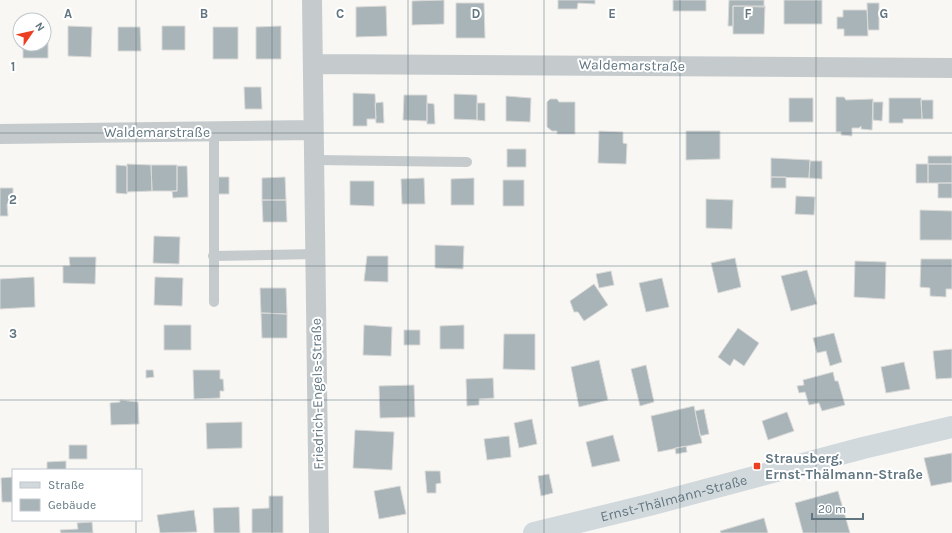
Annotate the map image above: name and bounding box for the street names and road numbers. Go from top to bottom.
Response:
street label: Waldemarstraße [579,56,685,75]
street label: Waldemarstraße [104,124,210,141]
street label: Friedrich-Engels-Straße [308,318,327,470]
street label: Ernst-Thälmann-Straße [599,471,749,526]

